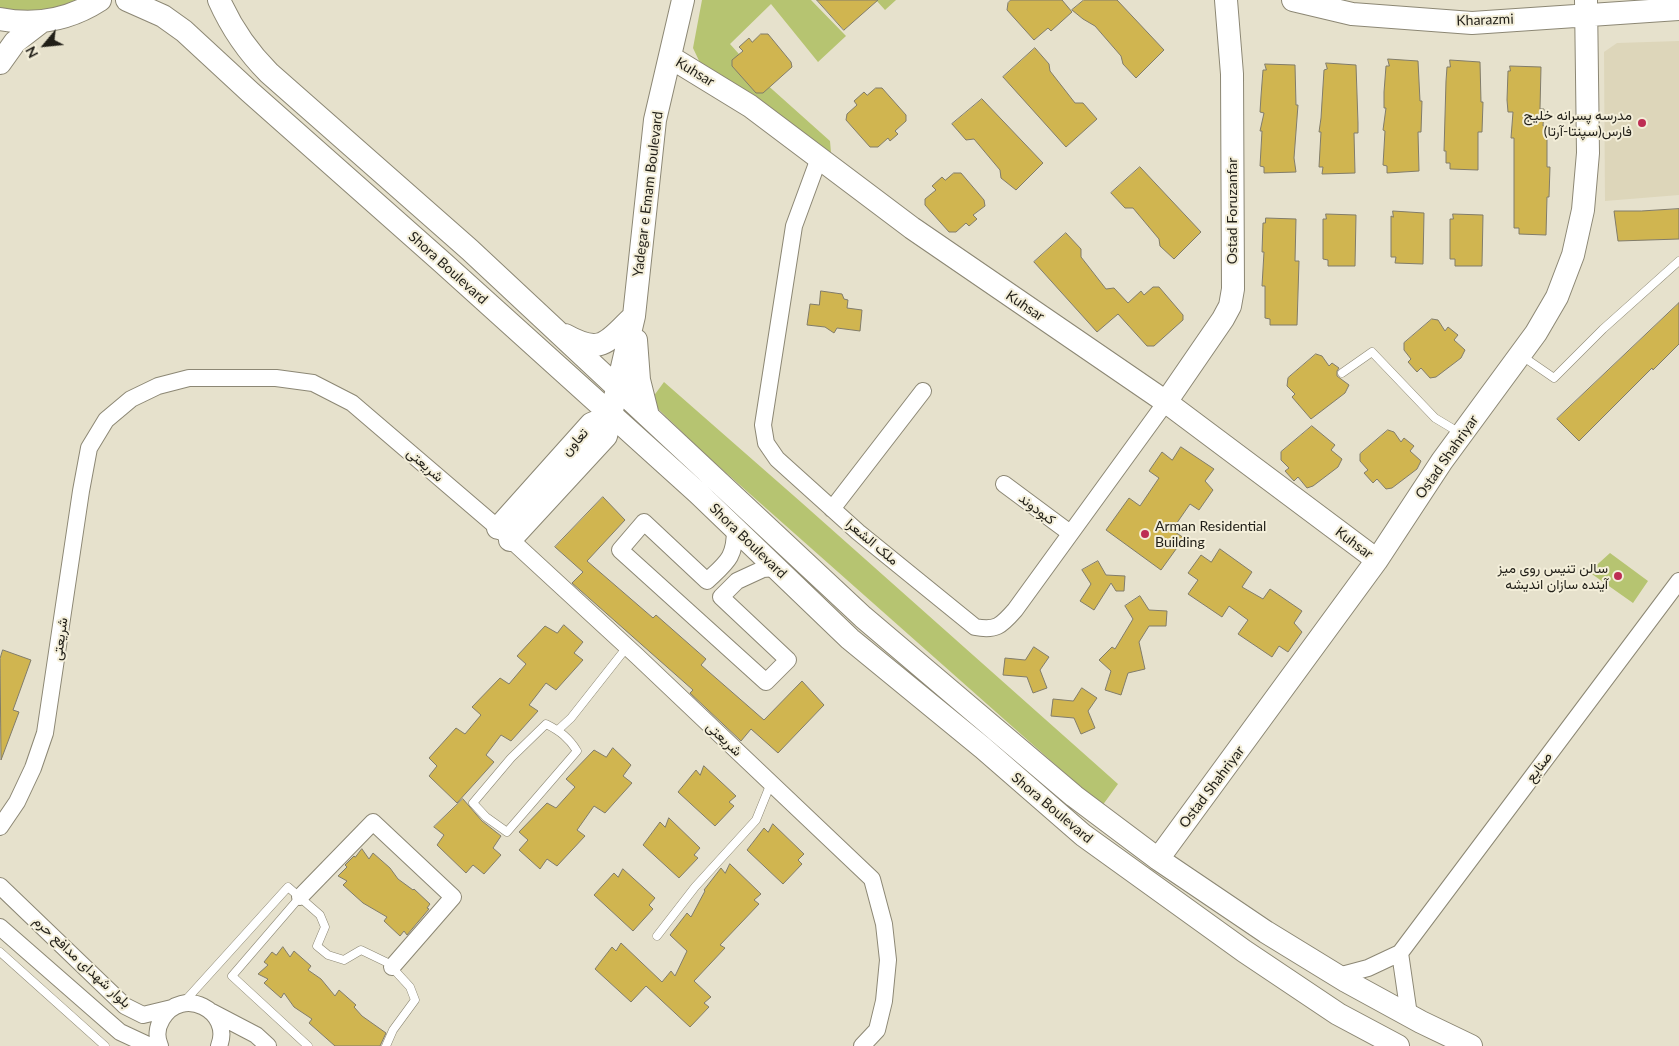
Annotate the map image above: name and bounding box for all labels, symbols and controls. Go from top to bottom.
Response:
street label: Kharazmi [1456,11,1514,29]
north arrow [20,20,70,70]
text: N [21,44,41,61]
street label: Kuhsar [672,54,718,90]
place label: مدرسه پسرانه خلیج فارس(سپنتا-آرتا) [1523,107,1632,140]
street label: Yadegar e Emam Boulevard [630,110,666,278]
marker: مدرسه پسرانه خلیج فارس(سپنتا-آرتا) [1636,117,1648,129]
street label: Ostad Foruzanfar [1224,158,1240,264]
street label: Shora Boulevard [405,228,491,308]
street label: Kuhsar [1003,287,1047,325]
street label: Ostad Shahriyar [1412,412,1482,502]
street label: تعاون [558,425,592,459]
street label: شریعتی [403,445,447,485]
street label: کبودوند [1015,490,1059,528]
street label: Shora Boulevard [706,500,790,582]
street label: ملک الشعرا [842,515,902,569]
place label: Arman Residential Building [1155,518,1266,550]
street label: Kuhsar [1332,523,1376,563]
marker: Arman Residential Building [1139,528,1151,540]
place label: سالن تنیس روی میز آینده سازان اندیشه [1498,560,1608,592]
marker: سالن تنیس روی میز آینده سازان اندیشه [1612,570,1624,582]
street label: شریعتی [49,617,71,661]
street label: شریعتی [703,718,745,760]
street label: Ostad Shahriyar [1176,743,1248,831]
street label: صنایع [1522,749,1556,785]
street label: Shora Boulevard [1008,769,1096,847]
street label: بلوار شهدای مدافع حرم [30,912,134,1012]

